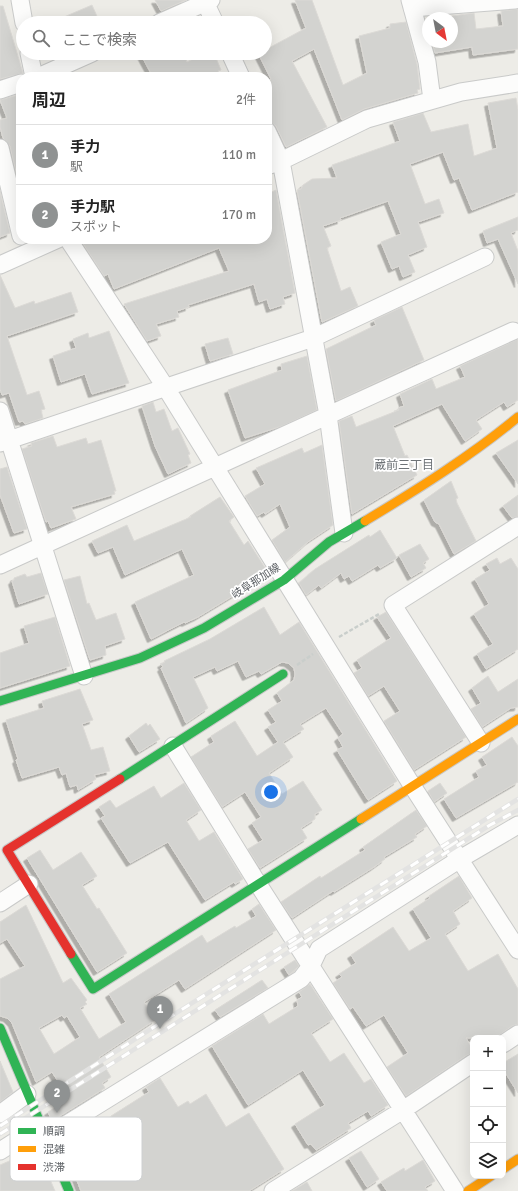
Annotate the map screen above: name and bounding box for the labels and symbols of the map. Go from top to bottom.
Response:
north arrow [422,12,458,48]
district label: 蔵前三丁目 [374,458,434,473]
street label: 岐阜那加線 [229,561,283,601]
your location [261,782,281,802]
pin: 1 [147,996,173,1029]
pin: 2 [44,1080,70,1113]
legend [10,1117,142,1181]
text: 順調 [43,1125,65,1138]
text: 混雑 [43,1143,65,1156]
text: 渋滞 [43,1161,65,1174]

